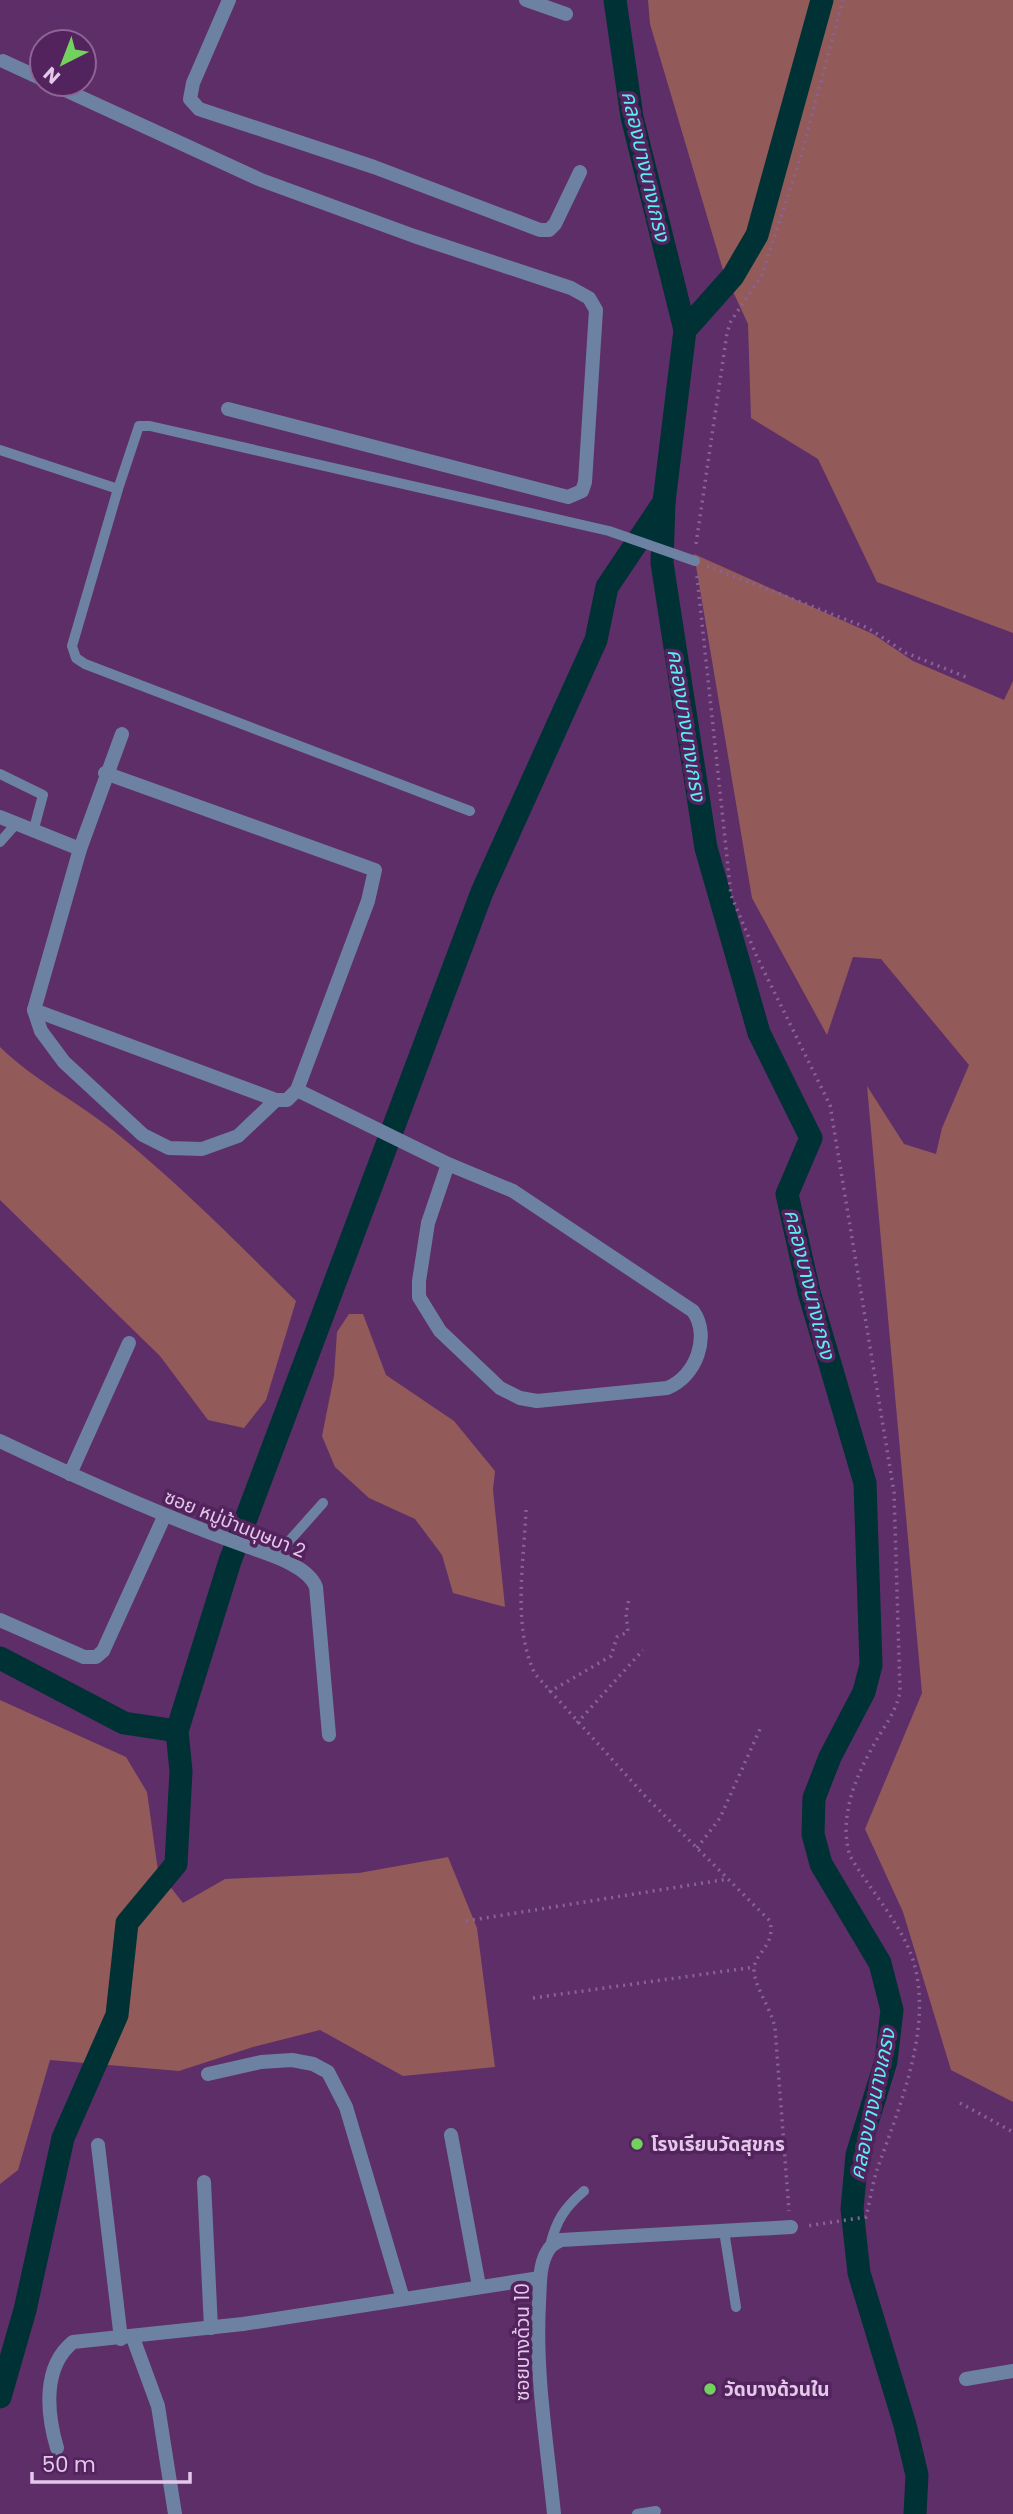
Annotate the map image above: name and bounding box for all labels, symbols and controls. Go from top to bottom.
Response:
north arrow [28,28,98,98]
text: N [38,60,66,90]
water label: คลองบางนางเกรง [615,88,678,246]
water label: คลองบางนางเกรง [661,647,714,805]
water label: คลองบางนางเกรง [777,1206,843,1364]
street label: ซอย หมู่บ้านบุษบา 2 [160,1483,310,1565]
water label: คลองบางนางเกรง [842,2024,903,2182]
place label: โรงเรียนวัดสุขกร [651,2131,785,2158]
marker: โรงเรียนวัดสุขกร [629,2136,645,2152]
street label: ซอยบางด้วน 10 [509,2283,536,2401]
place label: วัดบางด้วนใน [724,2376,830,2403]
marker: วัดบางด้วนใน [702,2381,718,2397]
scale bar [32,2440,189,2484]
text: 50 m [42,2450,96,2479]

